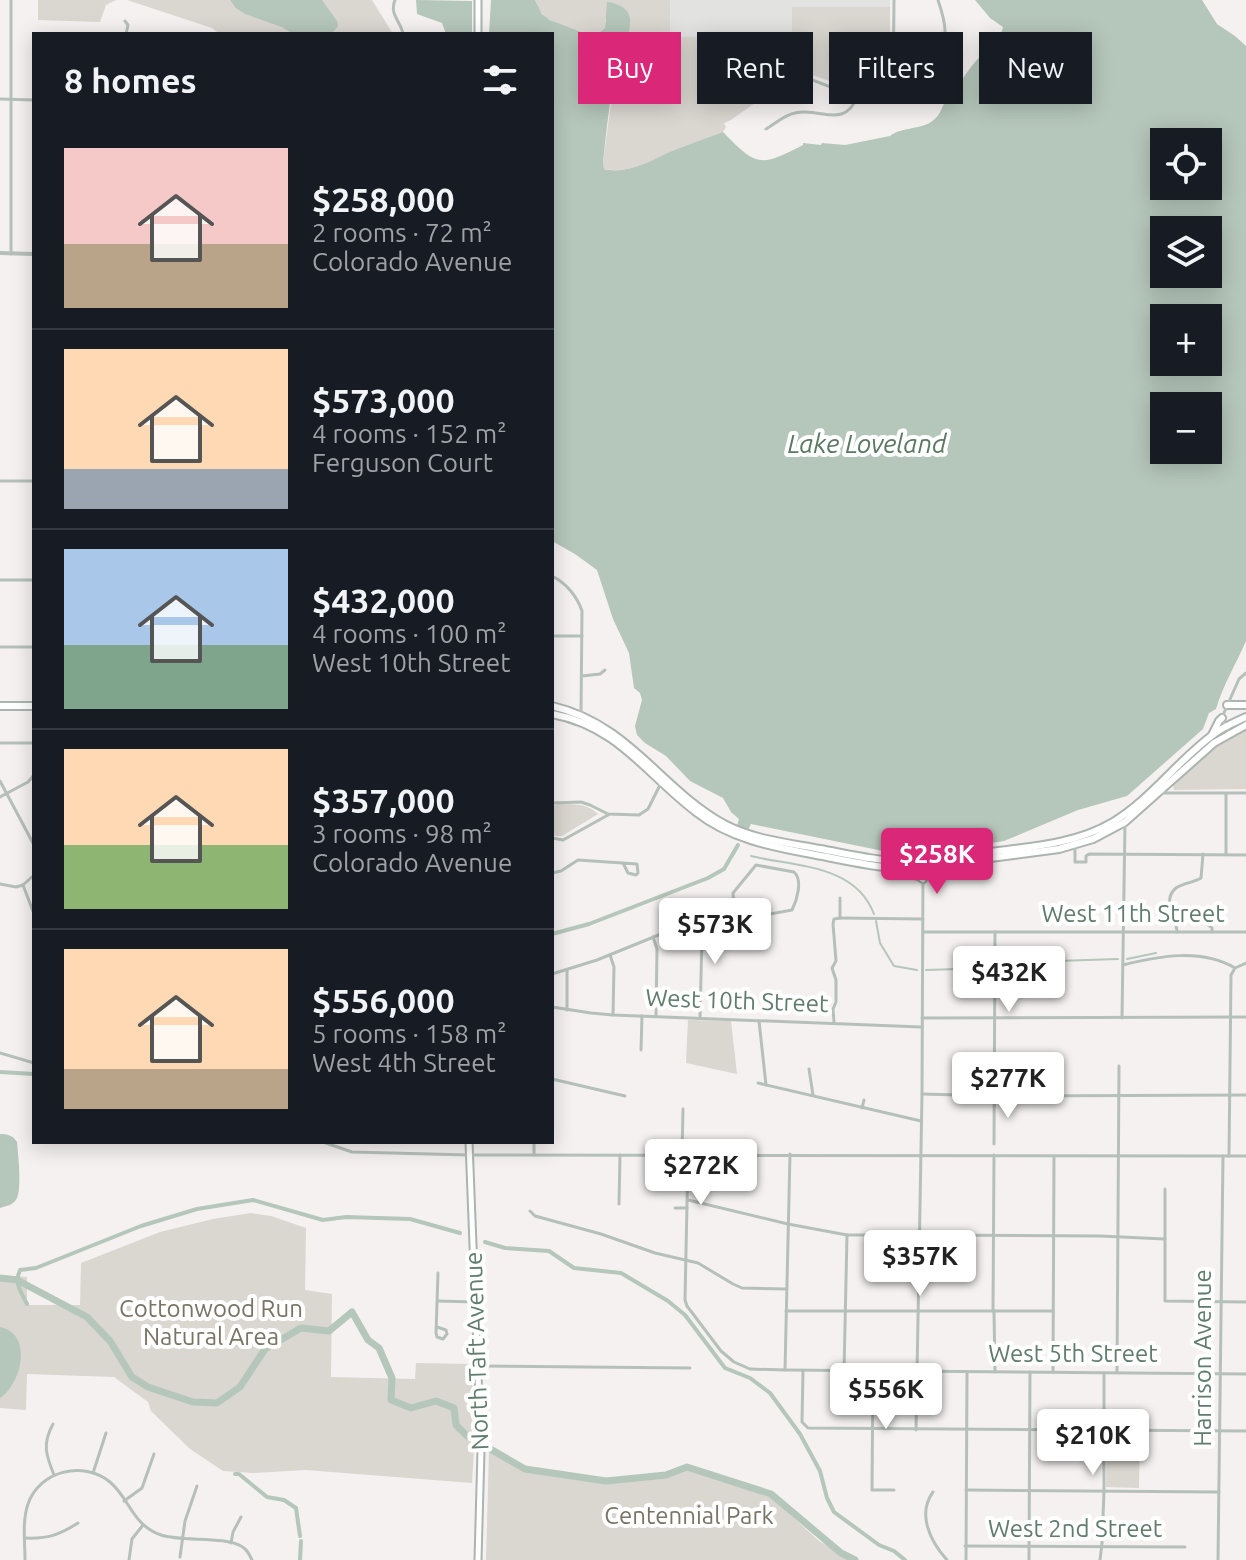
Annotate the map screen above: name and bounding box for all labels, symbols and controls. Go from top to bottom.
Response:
chip: Buy [578,32,681,104]
chip: Rent [697,32,813,104]
chip: Filters [829,32,963,104]
chip: New [979,32,1092,104]
icon: filters [478,58,522,102]
text: 8 homes [64,61,197,99]
map controls [1150,128,1222,464]
button: locate [1150,128,1222,200]
icon: home [128,180,224,276]
text: $258,000 [312,180,455,218]
button: layers [1150,216,1222,288]
text: 2 rooms · 72 m² [312,218,492,247]
text: Colorado Avenue [312,247,512,276]
button: + [1150,304,1222,376]
icon: home [128,381,224,477]
text: $573,000 [312,381,455,419]
button: − [1150,392,1222,464]
text: 4 rooms · 152 m² [312,419,507,448]
water label: Lake Loveland [788,429,948,458]
text: Ferguson Court [312,448,493,477]
icon: home [128,581,224,677]
text: $432,000 [312,581,455,619]
text: 4 rooms · 100 m² [312,619,507,648]
text: West 10th Street [312,648,510,677]
icon: home [128,781,224,877]
text: $357,000 [312,781,455,819]
text: 3 rooms · 98 m² [312,819,492,848]
pin: $258K [881,828,993,896]
text: $258K [899,839,975,868]
text: Colorado Avenue [312,848,512,877]
pin: $573K [659,898,771,966]
street label: West 11th Street [1041,900,1225,927]
text: $573K [677,909,753,938]
pin: $432K [953,946,1065,1014]
text: $432K [971,957,1047,986]
icon: home [128,981,224,1077]
text: $556,000 [312,981,455,1019]
street label: West 10th Street [645,984,830,1017]
text: 5 rooms · 158 m² [312,1019,507,1048]
text: West 4th Street [312,1048,496,1077]
pin: $277K [952,1052,1064,1120]
text: $277K [970,1063,1046,1092]
pin: $272K [645,1139,757,1207]
text: $272K [663,1150,739,1179]
pin: $357K [864,1230,976,1298]
text: $357K [882,1241,958,1270]
street label: North Taft Avenue [460,1251,493,1451]
street label: Harrison Avenue [1189,1269,1216,1447]
park label: Cottonwood Run Natural Area [119,1295,303,1350]
street label: West 5th Street [988,1340,1158,1367]
pin: $556K [830,1363,942,1431]
text: $556K [848,1374,924,1403]
pin: $210K [1037,1409,1149,1477]
text: $210K [1055,1420,1131,1449]
park label: Centennial Park [604,1502,774,1529]
street label: West 2nd Street [988,1515,1163,1542]

